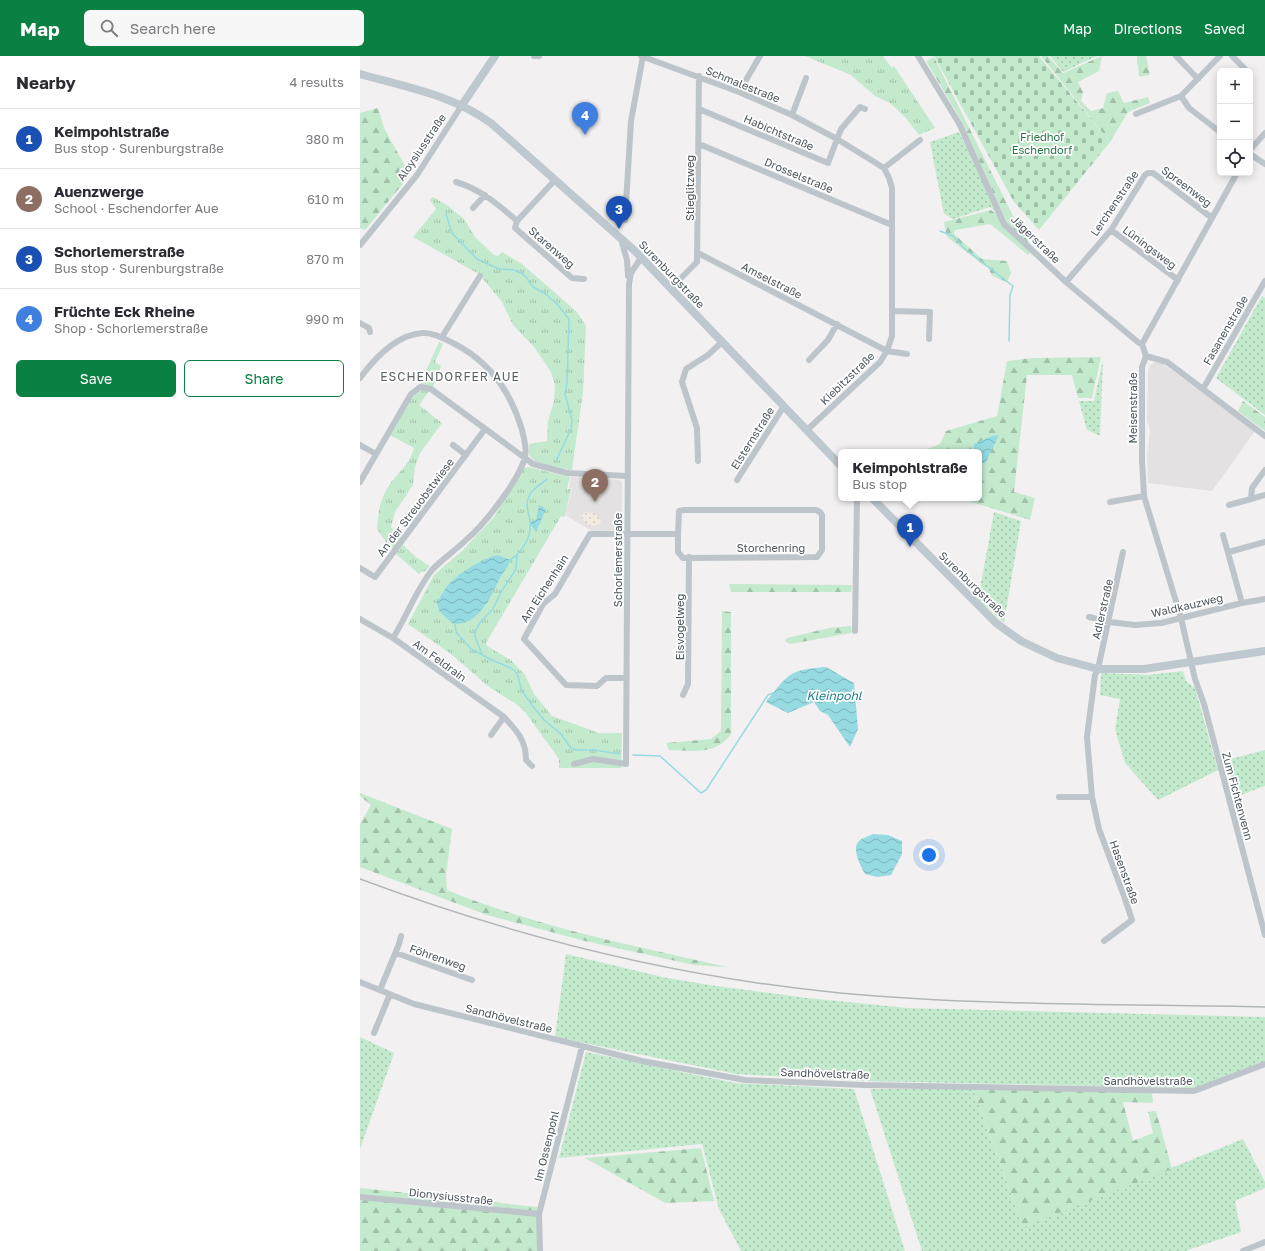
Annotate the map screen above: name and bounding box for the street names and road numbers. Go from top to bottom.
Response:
street label: Schmalestraße [704,63,782,105]
street label: Aloysiusstraße [394,111,448,183]
street label: Habichtstraße [742,111,816,153]
street label: Stieglitzweg [683,155,696,221]
street label: Drosselstraße [763,155,835,195]
street label: Spreenweg [1159,163,1215,209]
street label: Lerchenstraße [1087,168,1141,238]
street label: Jägerstraße [1009,212,1063,266]
street label: Lüningsweg [1121,223,1179,271]
street label: Starenweg [526,224,578,270]
street label: Surenburgstraße [636,238,708,310]
street label: Amselstraße [740,259,804,301]
street label: Fasanenstraße [1200,293,1250,367]
street label: Kiebitzstraße [817,349,877,407]
street label: Meisenstraße [1126,372,1139,444]
street label: Elsternstraße [728,404,776,472]
street label: An der Streuobstwiese [374,455,456,559]
street label: Schorlemerstraße [611,513,624,607]
street label: Storchenring [737,541,805,554]
street label: Surenburgstraße [937,548,1009,620]
street label: Am Eichenhain [517,552,571,624]
street label: Adlerstraße [1089,578,1115,640]
street label: Waldkauzweg [1150,590,1224,620]
street label: Eisvogelweg [673,594,686,660]
street label: Am Feldrain [411,636,469,684]
street label: Zum Fichtenvenn [1220,750,1256,842]
street label: Hasenstraße [1107,838,1143,906]
street label: Föhrenweg [408,941,468,973]
street label: Sandhövelstraße [464,1001,554,1035]
street label: Sandhövelstraße [780,1065,870,1081]
street label: Sandhövelstraße [1103,1074,1193,1087]
street label: Im Ossenpohl [531,1109,561,1183]
street label: Dionysiusstraße [408,1185,494,1207]

